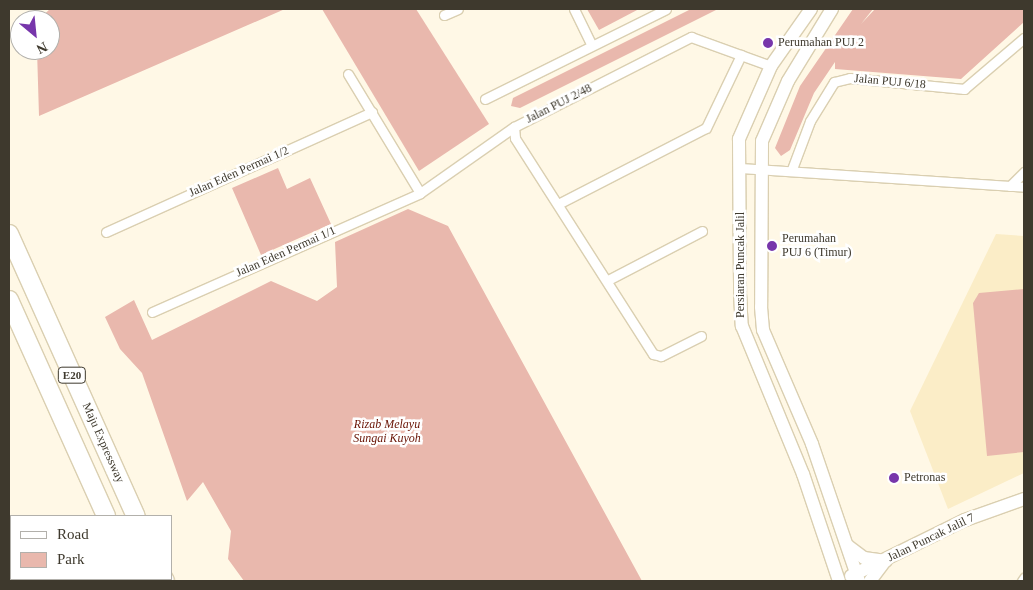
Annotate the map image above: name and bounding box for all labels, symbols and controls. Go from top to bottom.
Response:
north arrow [10,10,60,60]
place label: Perumahan PUJ 2 [778,36,864,50]
marker: Perumahan PUJ 2 [762,37,774,49]
text: N [34,39,50,57]
street label: Jalan PUJ 6/18 [854,72,926,92]
street label: Jalan PUJ 2/48 [524,81,594,127]
street label: Jalan Eden Permai 1/2 [187,144,291,200]
street label: Persiaran Puncak Jalil [734,212,748,318]
street label: Jalan Eden Permai 1/1 [234,224,338,280]
place label: Perumahan PUJ 6 (Timur) [782,232,852,260]
marker: Perumahan PUJ 6 (Timur) [766,240,778,252]
road number: E20 [57,366,87,384]
street label: Maju Expressway [79,401,127,485]
park label: Rizab Melayu Sungai Kuyoh [353,418,421,446]
place label: Petronas [904,471,945,485]
marker: Petronas [888,472,900,484]
street label: Jalan Puncak Jalil 7 [885,511,977,565]
legend [10,515,172,580]
text: Road [57,526,89,542]
text: Park [57,551,85,567]

